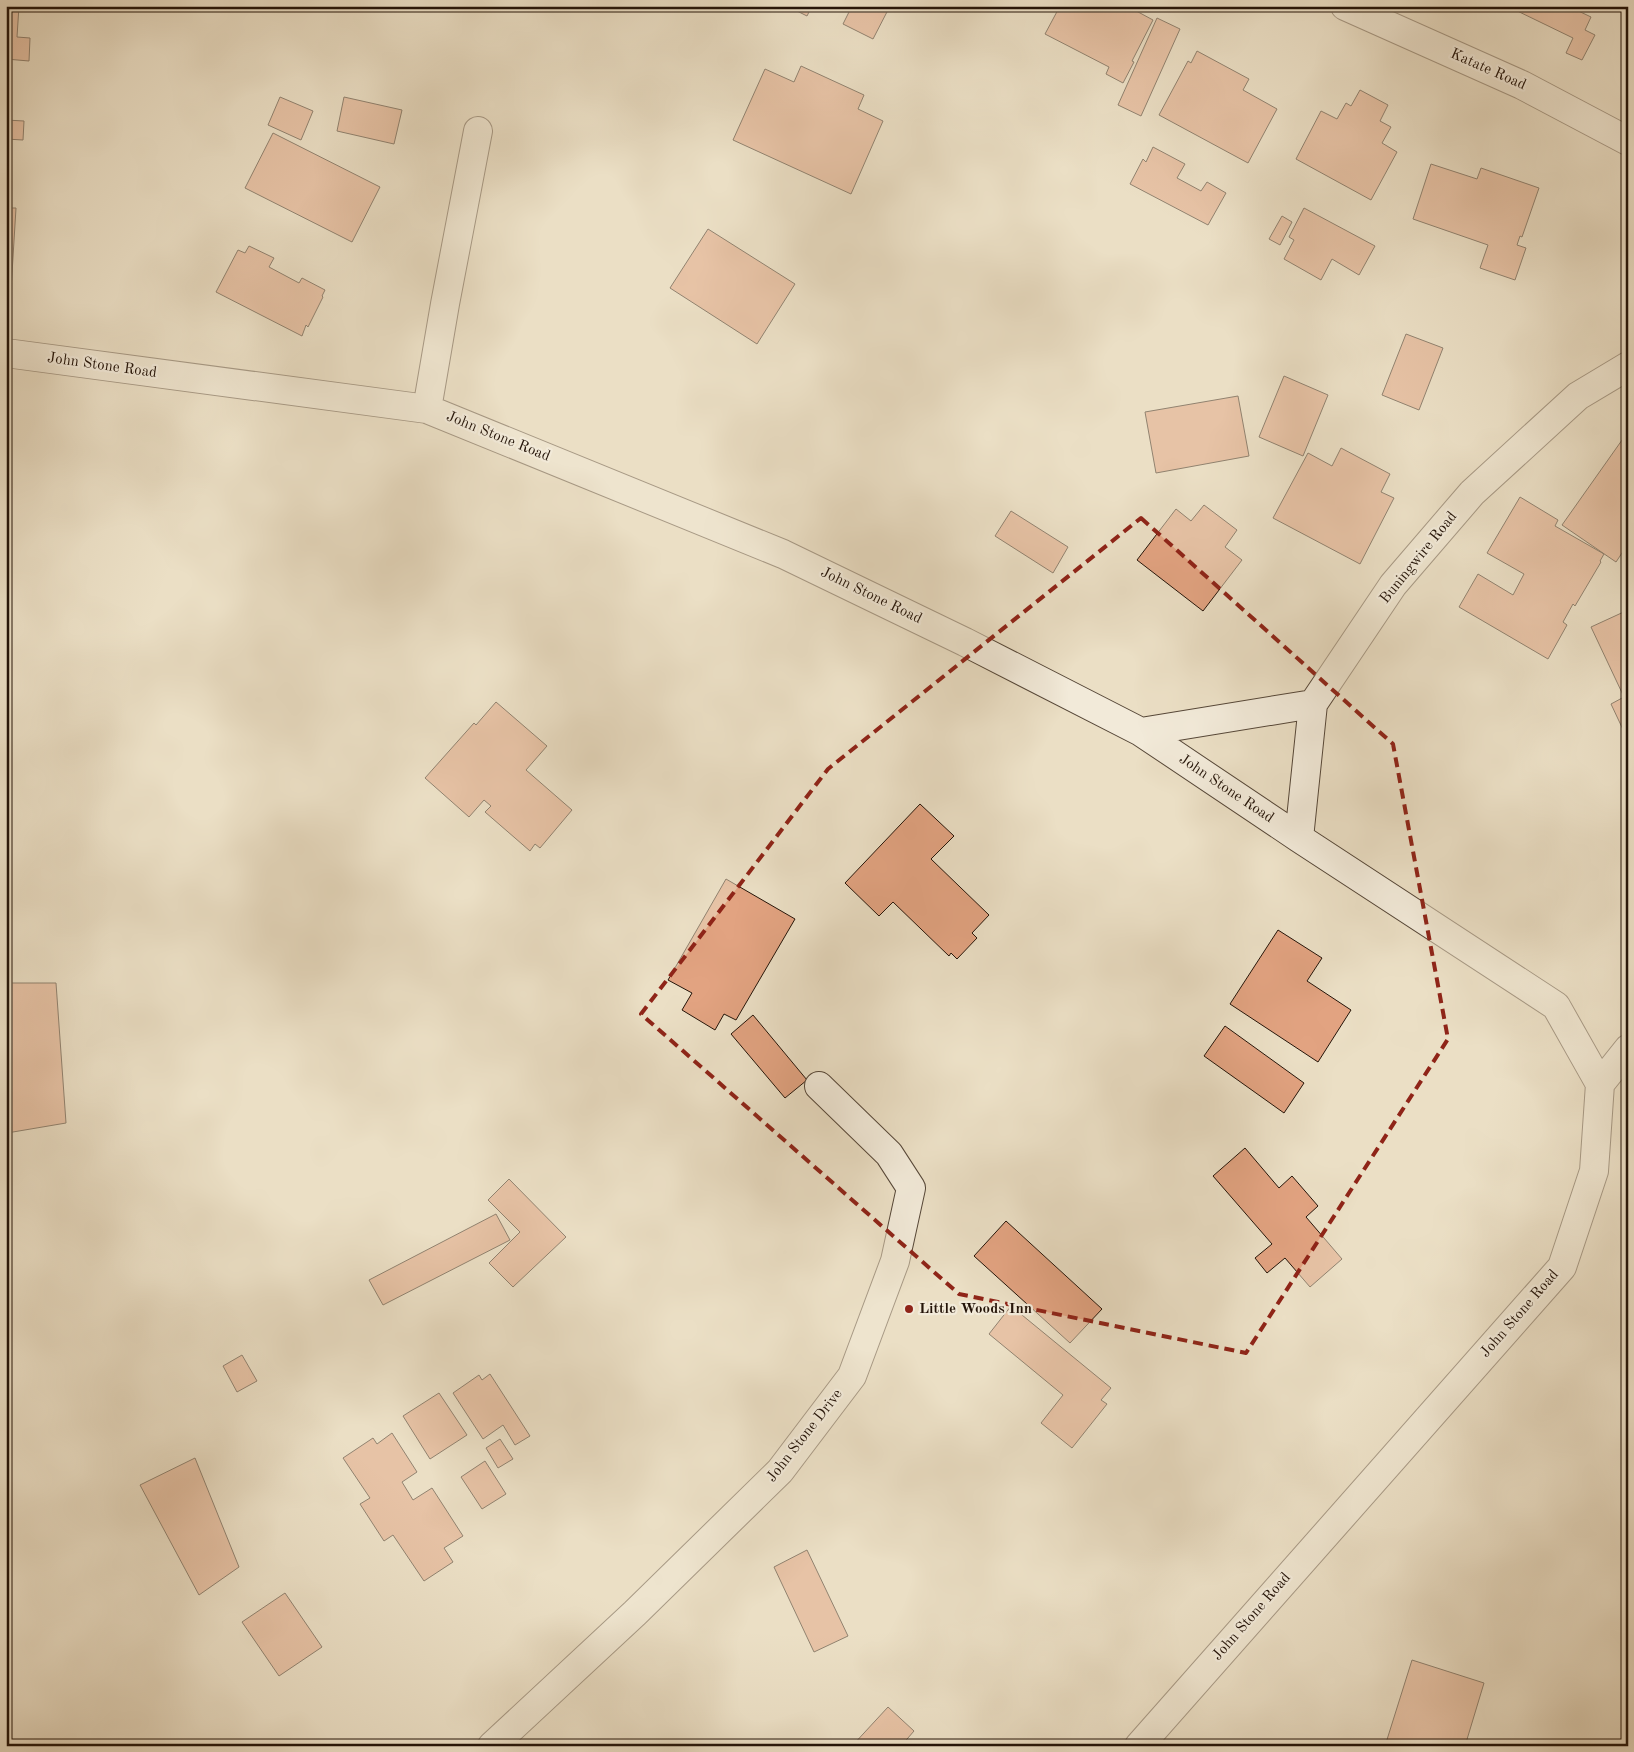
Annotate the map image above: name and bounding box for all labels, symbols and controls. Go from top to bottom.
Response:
street label: Katate Road [1448,47,1528,93]
street label: John Stone Road [46,351,158,381]
street label: John Stone Road [444,409,552,465]
street label: Buningwire Road [1378,509,1461,607]
street label: John Stone Road [818,565,924,627]
street label: John Stone Road [1176,752,1276,826]
street label: John Stone Road [1478,1267,1562,1361]
place label: Little Woods Inn [919,1302,1032,1317]
marker: Little Woods Inn [903,1303,915,1315]
street label: John Stone Drive [764,1387,846,1485]
street label: John Stone Road [1210,1570,1294,1664]

